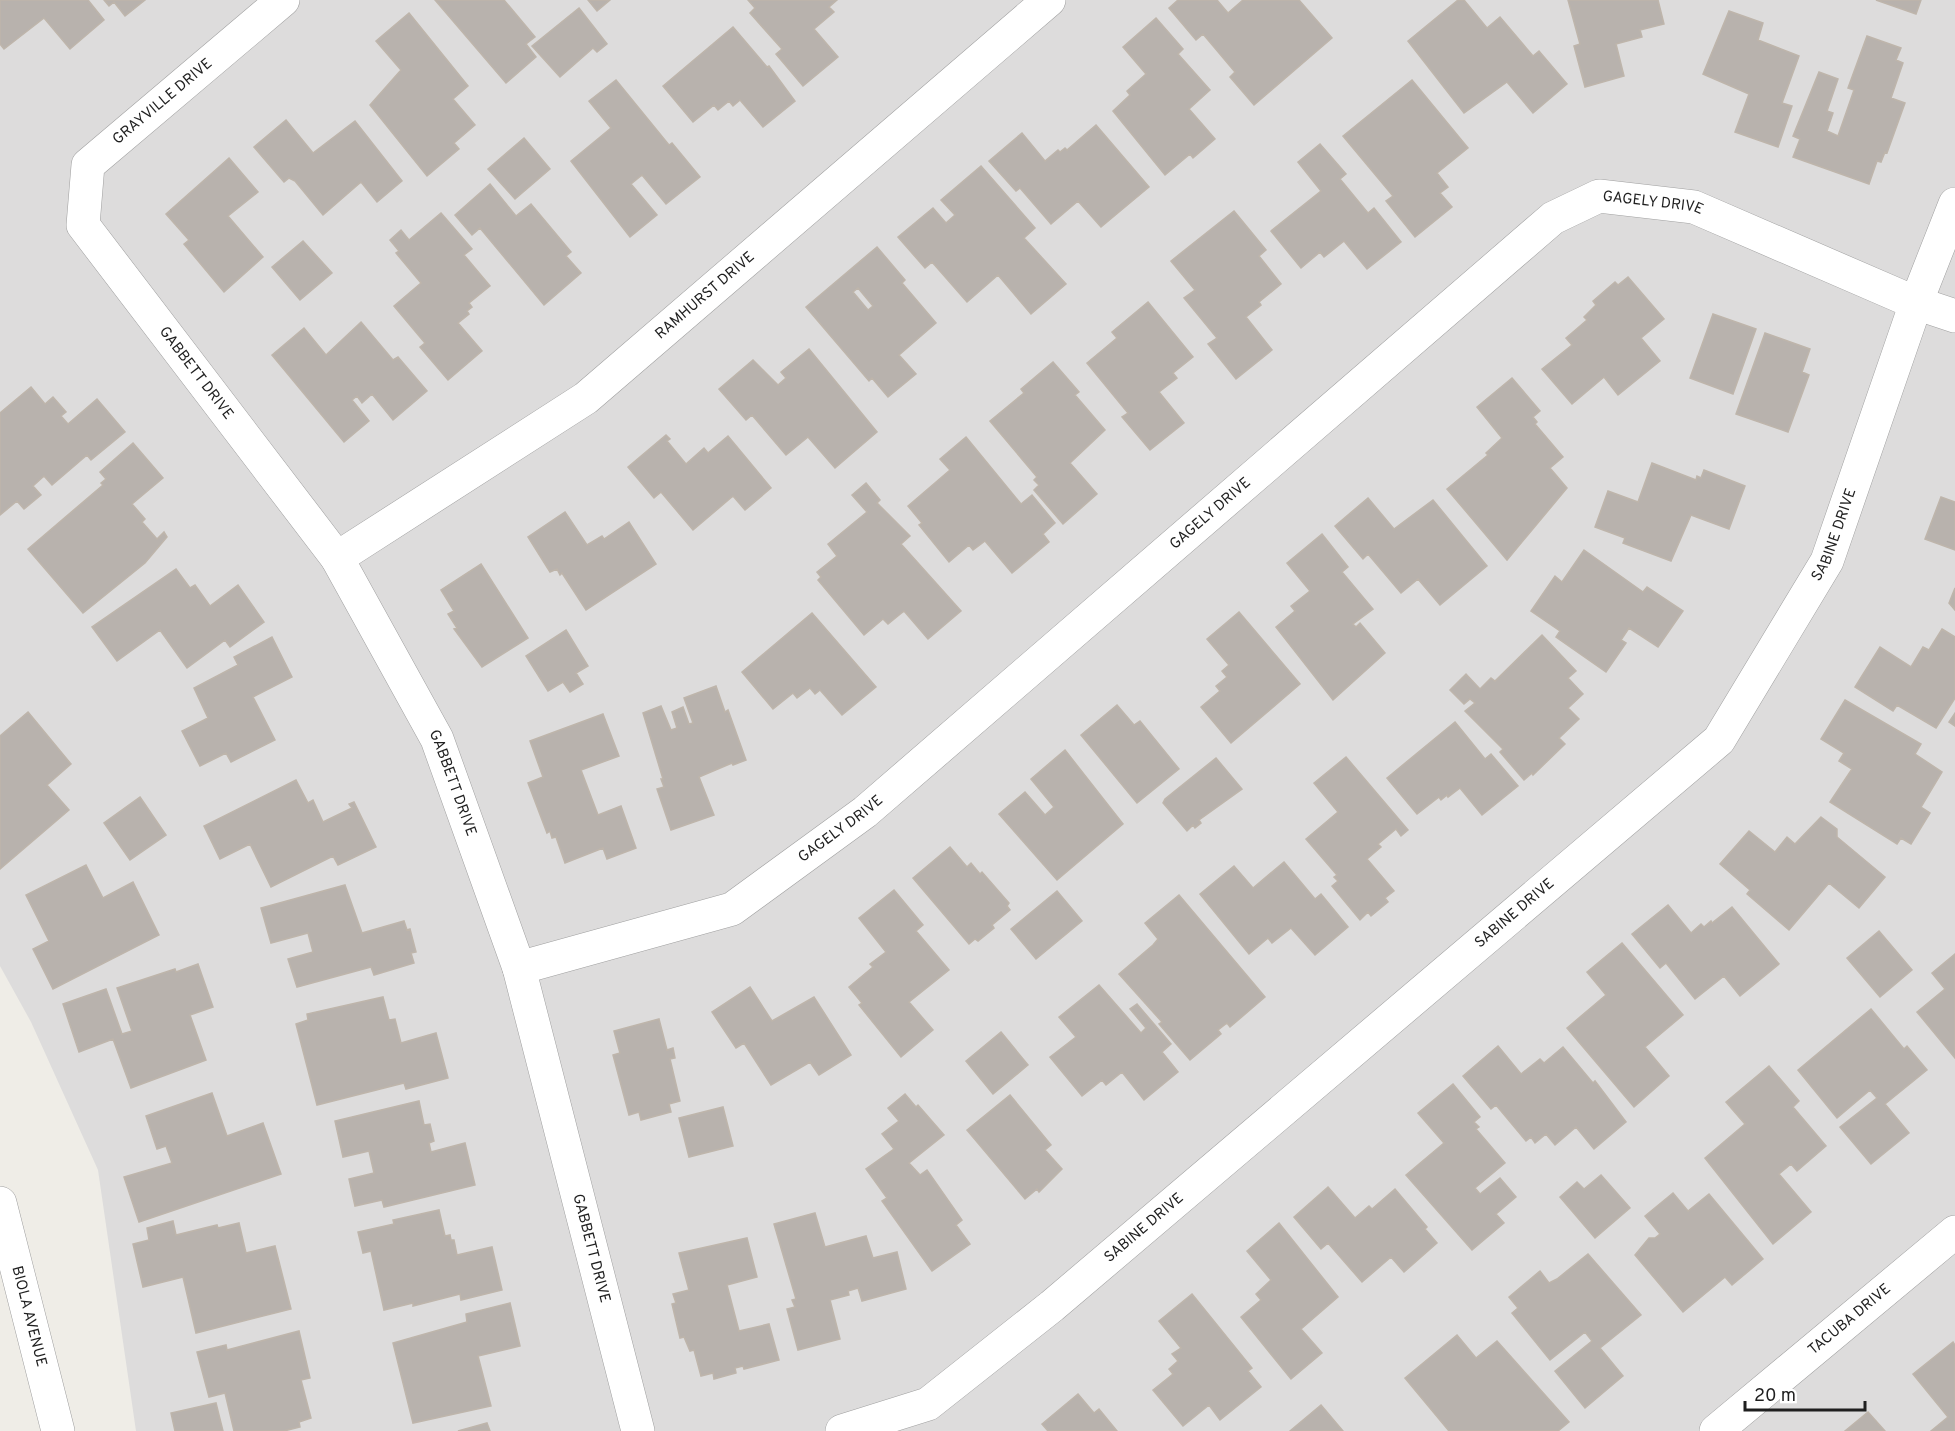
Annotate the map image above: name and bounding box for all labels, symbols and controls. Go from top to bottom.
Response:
street label: GRAYVILLE DRIVE [109,55,217,149]
street label: GAGELY DRIVE [1602,187,1706,219]
street label: RAMHURST DRIVE [651,248,759,344]
street label: GABBETT DRIVE [155,323,237,423]
street label: GAGELY DRIVE [1166,474,1255,554]
street label: SABINE DRIVE [1807,486,1861,585]
street label: GABBETT DRIVE [424,726,481,839]
street label: GAGELY DRIVE [795,791,887,867]
street label: SABINE DRIVE [1471,874,1558,952]
street label: SABINE DRIVE [1100,1189,1188,1267]
street label: GABBETT DRIVE [568,1192,614,1305]
street label: BIOLA AVENUE [7,1264,51,1369]
street label: TACUBA DRIVE [1804,1280,1895,1360]
scale bar [1745,1374,1865,1412]
text: 20 m [1754,1385,1796,1408]

